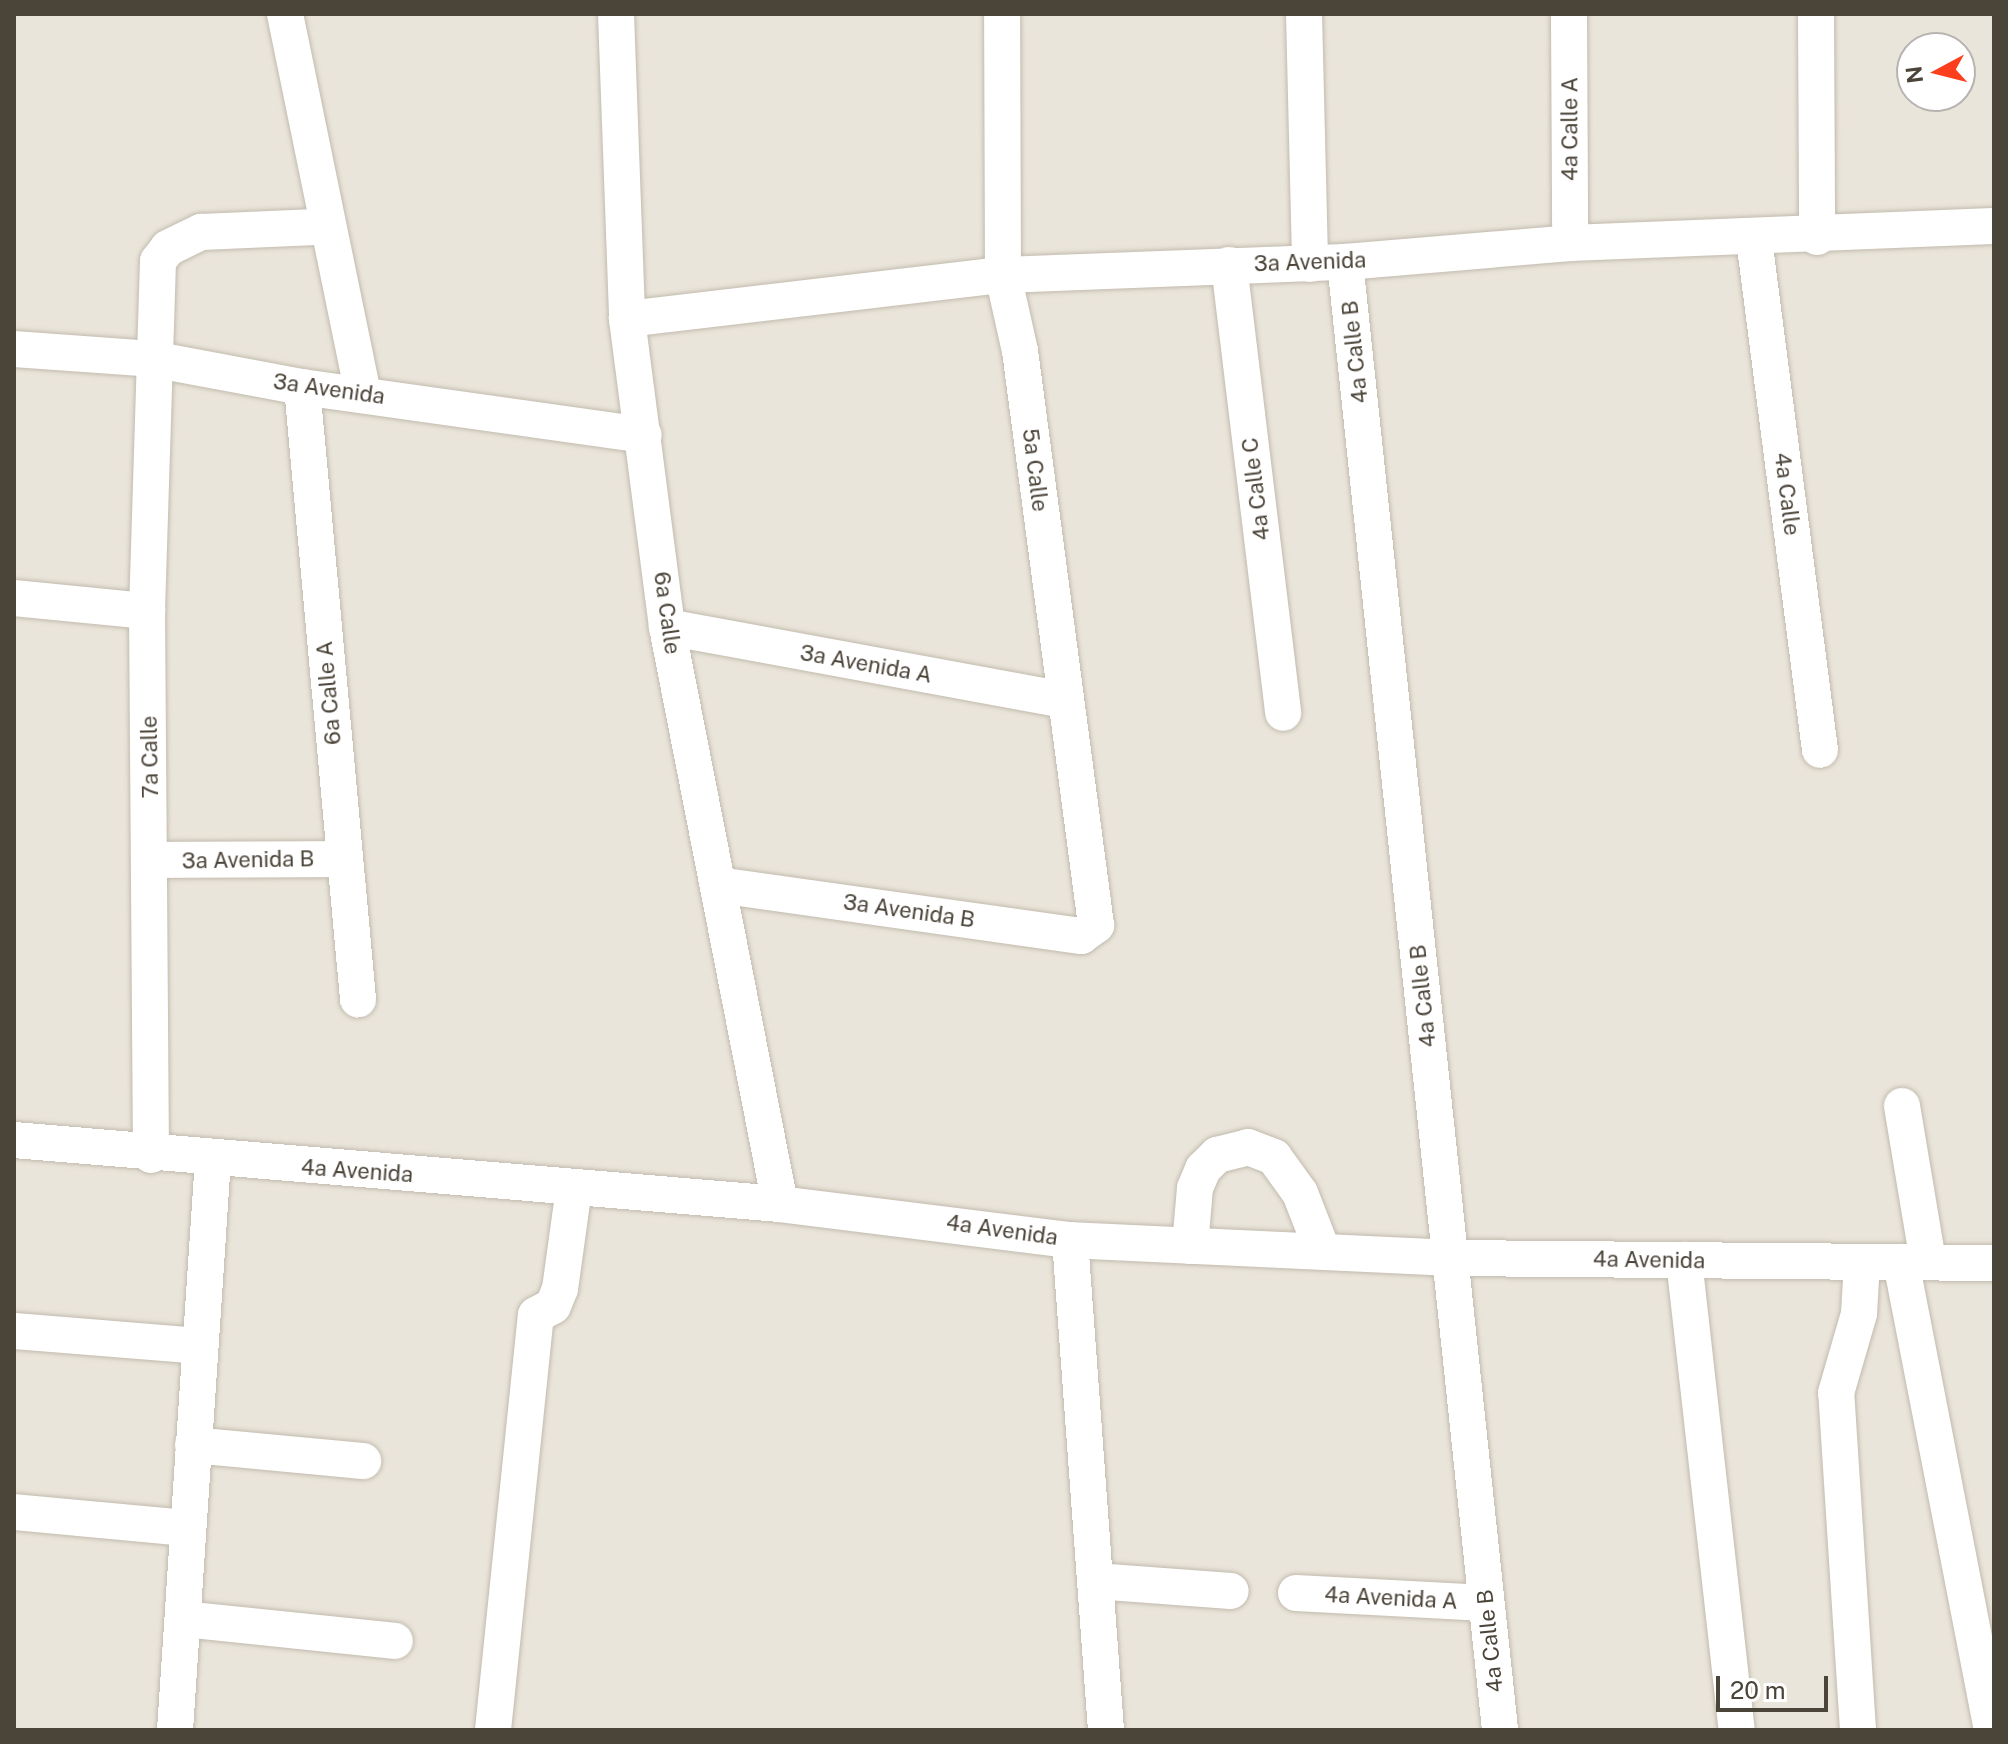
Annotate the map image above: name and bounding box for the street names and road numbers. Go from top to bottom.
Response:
street label: 4a Calle A [1557,77,1583,181]
street label: 3a Avenida [1253,247,1367,277]
street label: 4a Calle B [1336,299,1374,405]
street label: 3a Avenida [271,368,387,410]
street label: 5a Calle [1017,427,1053,513]
street label: 4a Calle C [1237,436,1275,542]
street label: 4a Calle [1769,451,1805,537]
street label: 6a Calle [648,570,686,656]
street label: 3a Avenida A [798,639,934,689]
street label: 6a Calle A [311,640,347,746]
street label: 7a Calle [136,715,164,799]
street label: 3a Avenida B [182,846,314,874]
street label: 3a Avenida B [842,889,976,933]
street label: 4a Calle B [1404,943,1442,1049]
street label: 4a Avenida [300,1154,414,1188]
street label: 4a Avenida [945,1209,1059,1251]
street label: 4a Avenida [1593,1246,1705,1274]
street label: 4a Avenida A [1324,1581,1458,1615]
street label: 4a Calle B [1471,1588,1509,1694]

